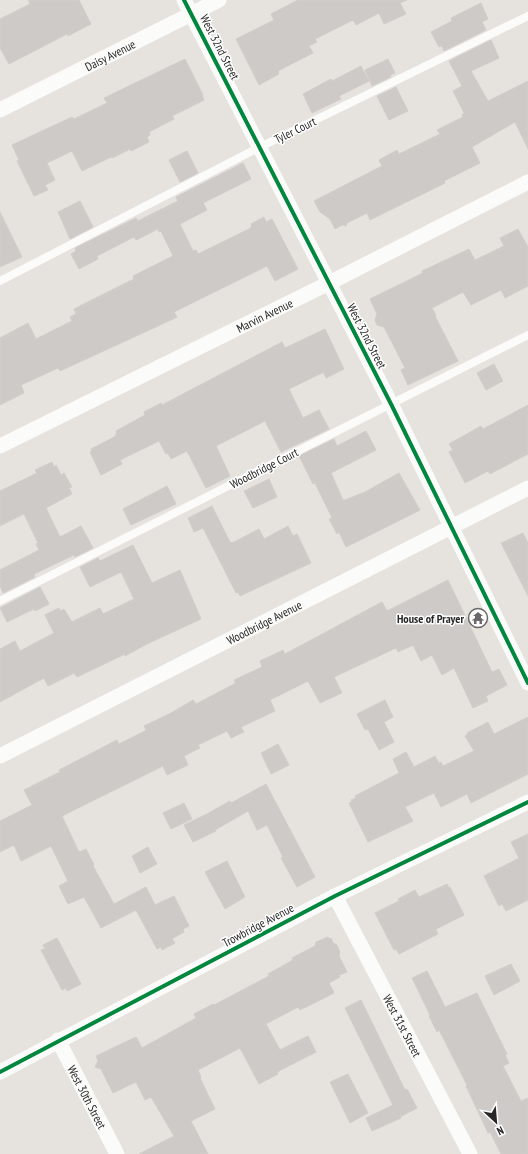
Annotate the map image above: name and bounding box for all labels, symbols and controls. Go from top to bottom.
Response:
street label: West 32nd Street [197,12,243,83]
street label: Daisy Avenue [82,36,138,74]
street label: Tyler Court [272,113,319,147]
street label: Marvin Avenue [234,295,295,335]
street label: West 32nd Street [344,301,390,372]
street label: Woodbridge Court [227,444,301,492]
street label: Woodbridge Avenue [224,597,304,647]
temple icon: House of Prayer [467,607,489,629]
place label: House of Prayer [397,611,464,626]
street label: Trowbridge Avenue [220,900,296,950]
street label: West 31st Street [380,992,425,1060]
street label: West 30th Street [65,1063,110,1132]
north arrow [476,1102,516,1142]
text: N [495,1123,506,1139]

